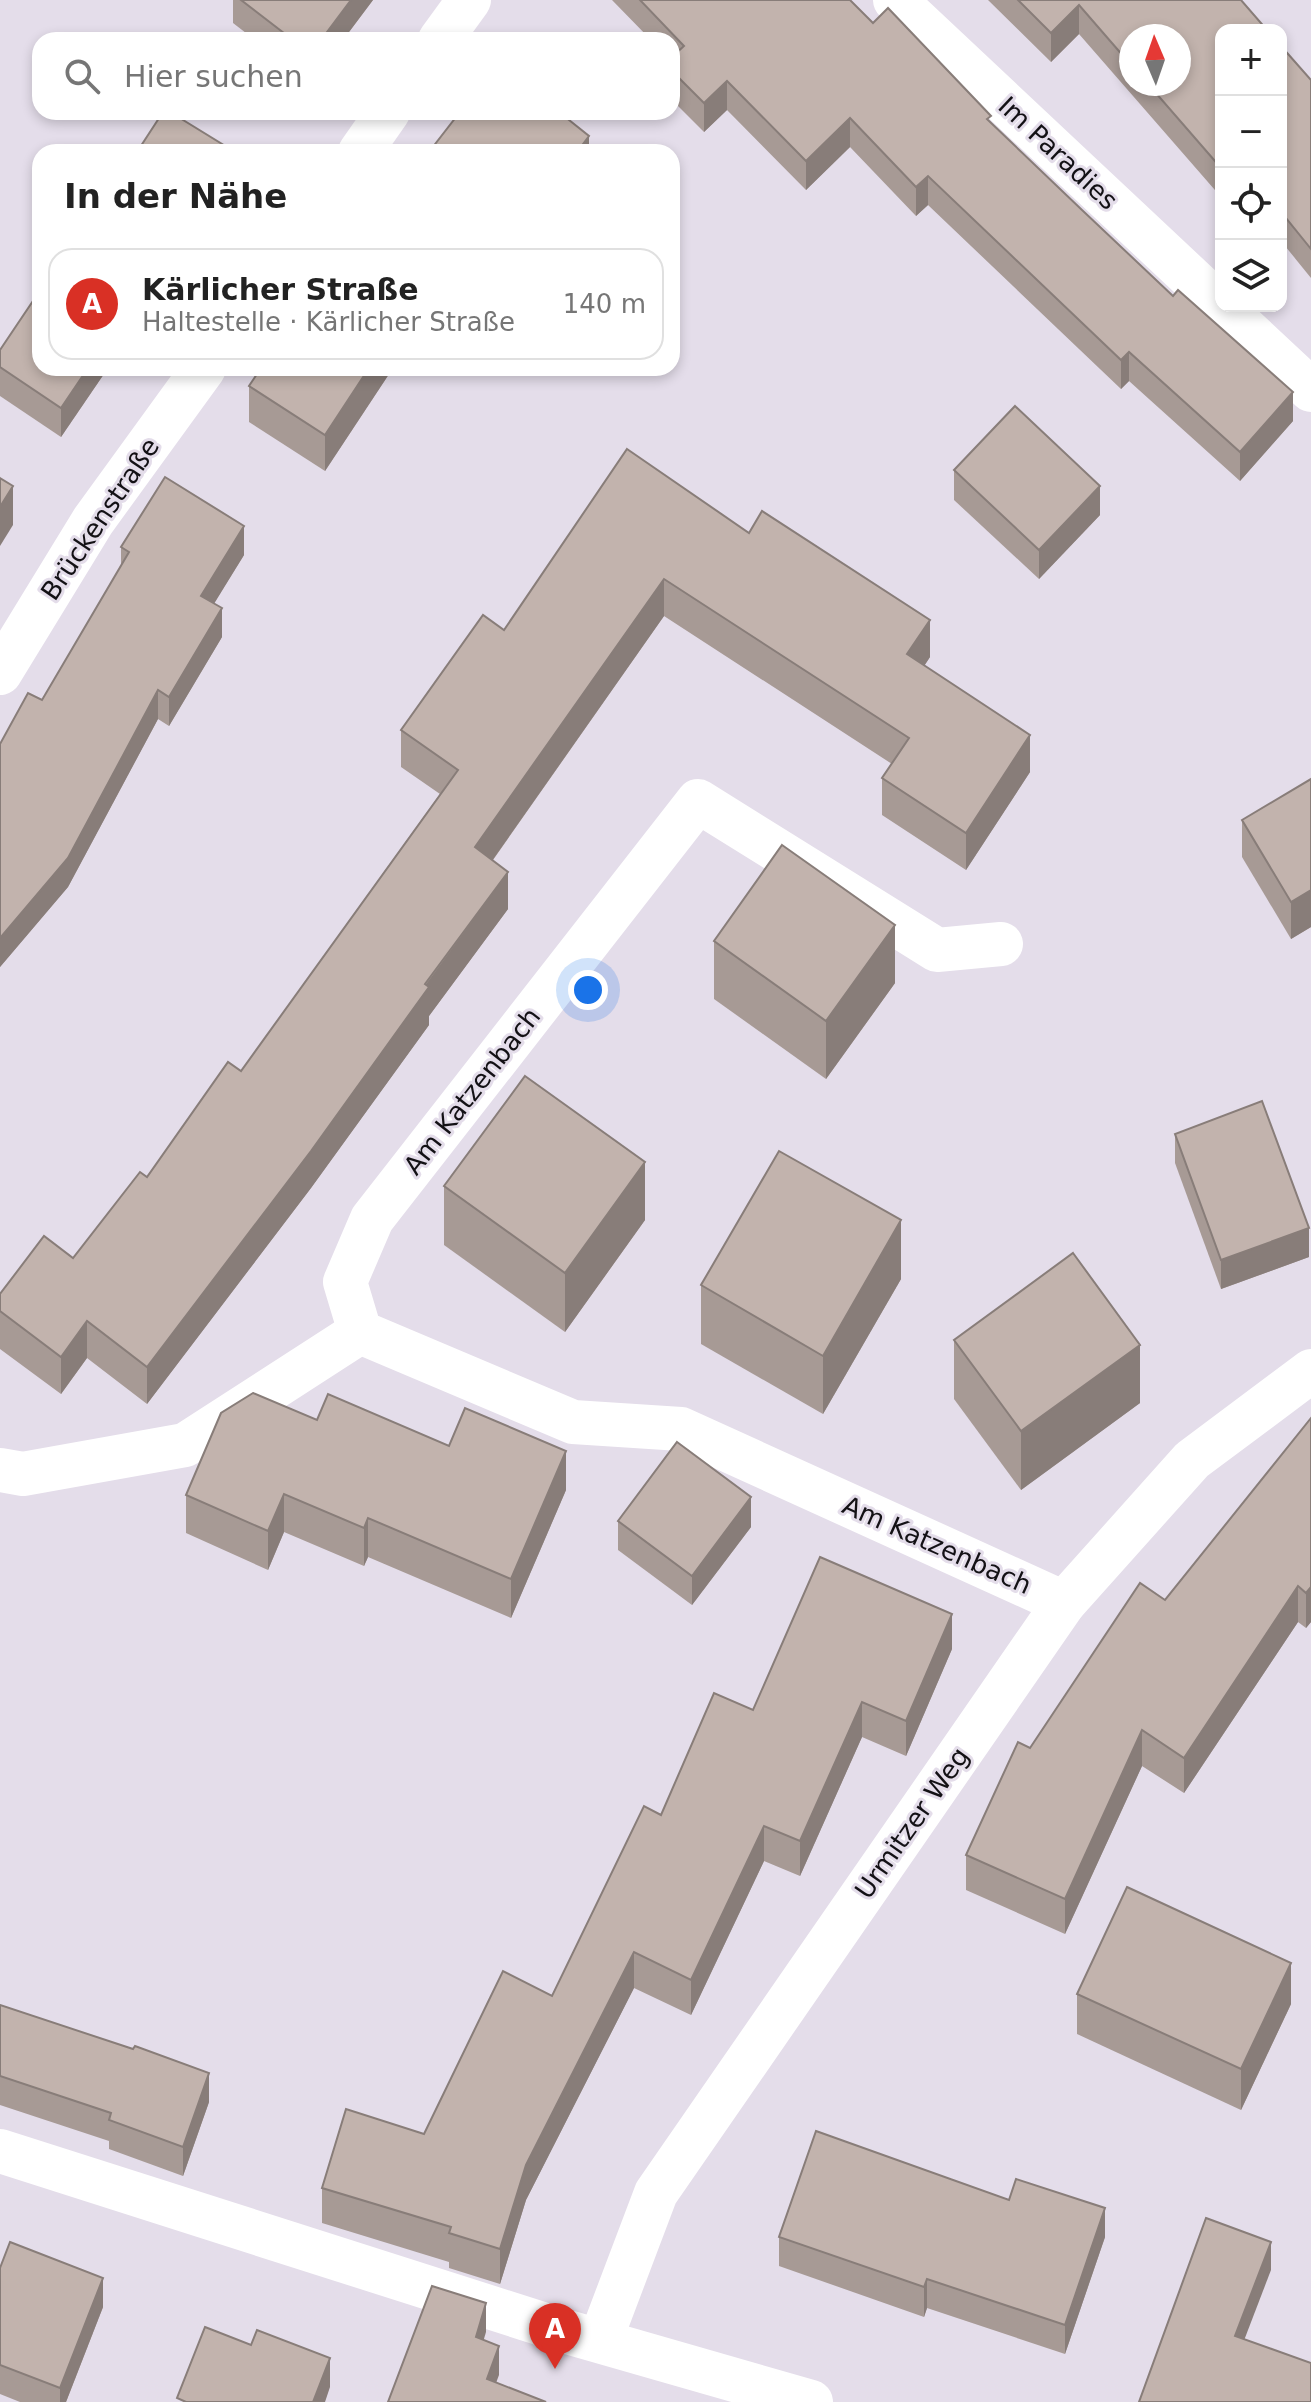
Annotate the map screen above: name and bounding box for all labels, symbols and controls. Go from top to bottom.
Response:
north arrow [1119,24,1191,96]
map controls [1215,24,1287,312]
button: + [1215,24,1287,96]
search box [32,32,680,120]
icon: search [60,54,104,98]
text: Hier suchen [124,59,303,94]
street label: Im Paradies [992,90,1124,216]
button: − [1215,96,1287,168]
button: locate [1215,168,1287,240]
text: In der Nähe [64,176,287,216]
button: layers [1215,240,1287,312]
text: Kärlicher Straße [142,272,419,307]
text: A [82,289,102,319]
text: 140 m [563,289,646,319]
text: Haltestelle · Kärlicher Straße [142,307,515,337]
street label: Brückenstraße [35,432,165,606]
your location [568,970,608,1010]
street label: Am Katzenbach [398,1002,546,1180]
street label: Am Katzenbach [838,1490,1036,1600]
street label: Urmitzer Weg [849,1742,975,1904]
pin: A [529,2303,581,2369]

